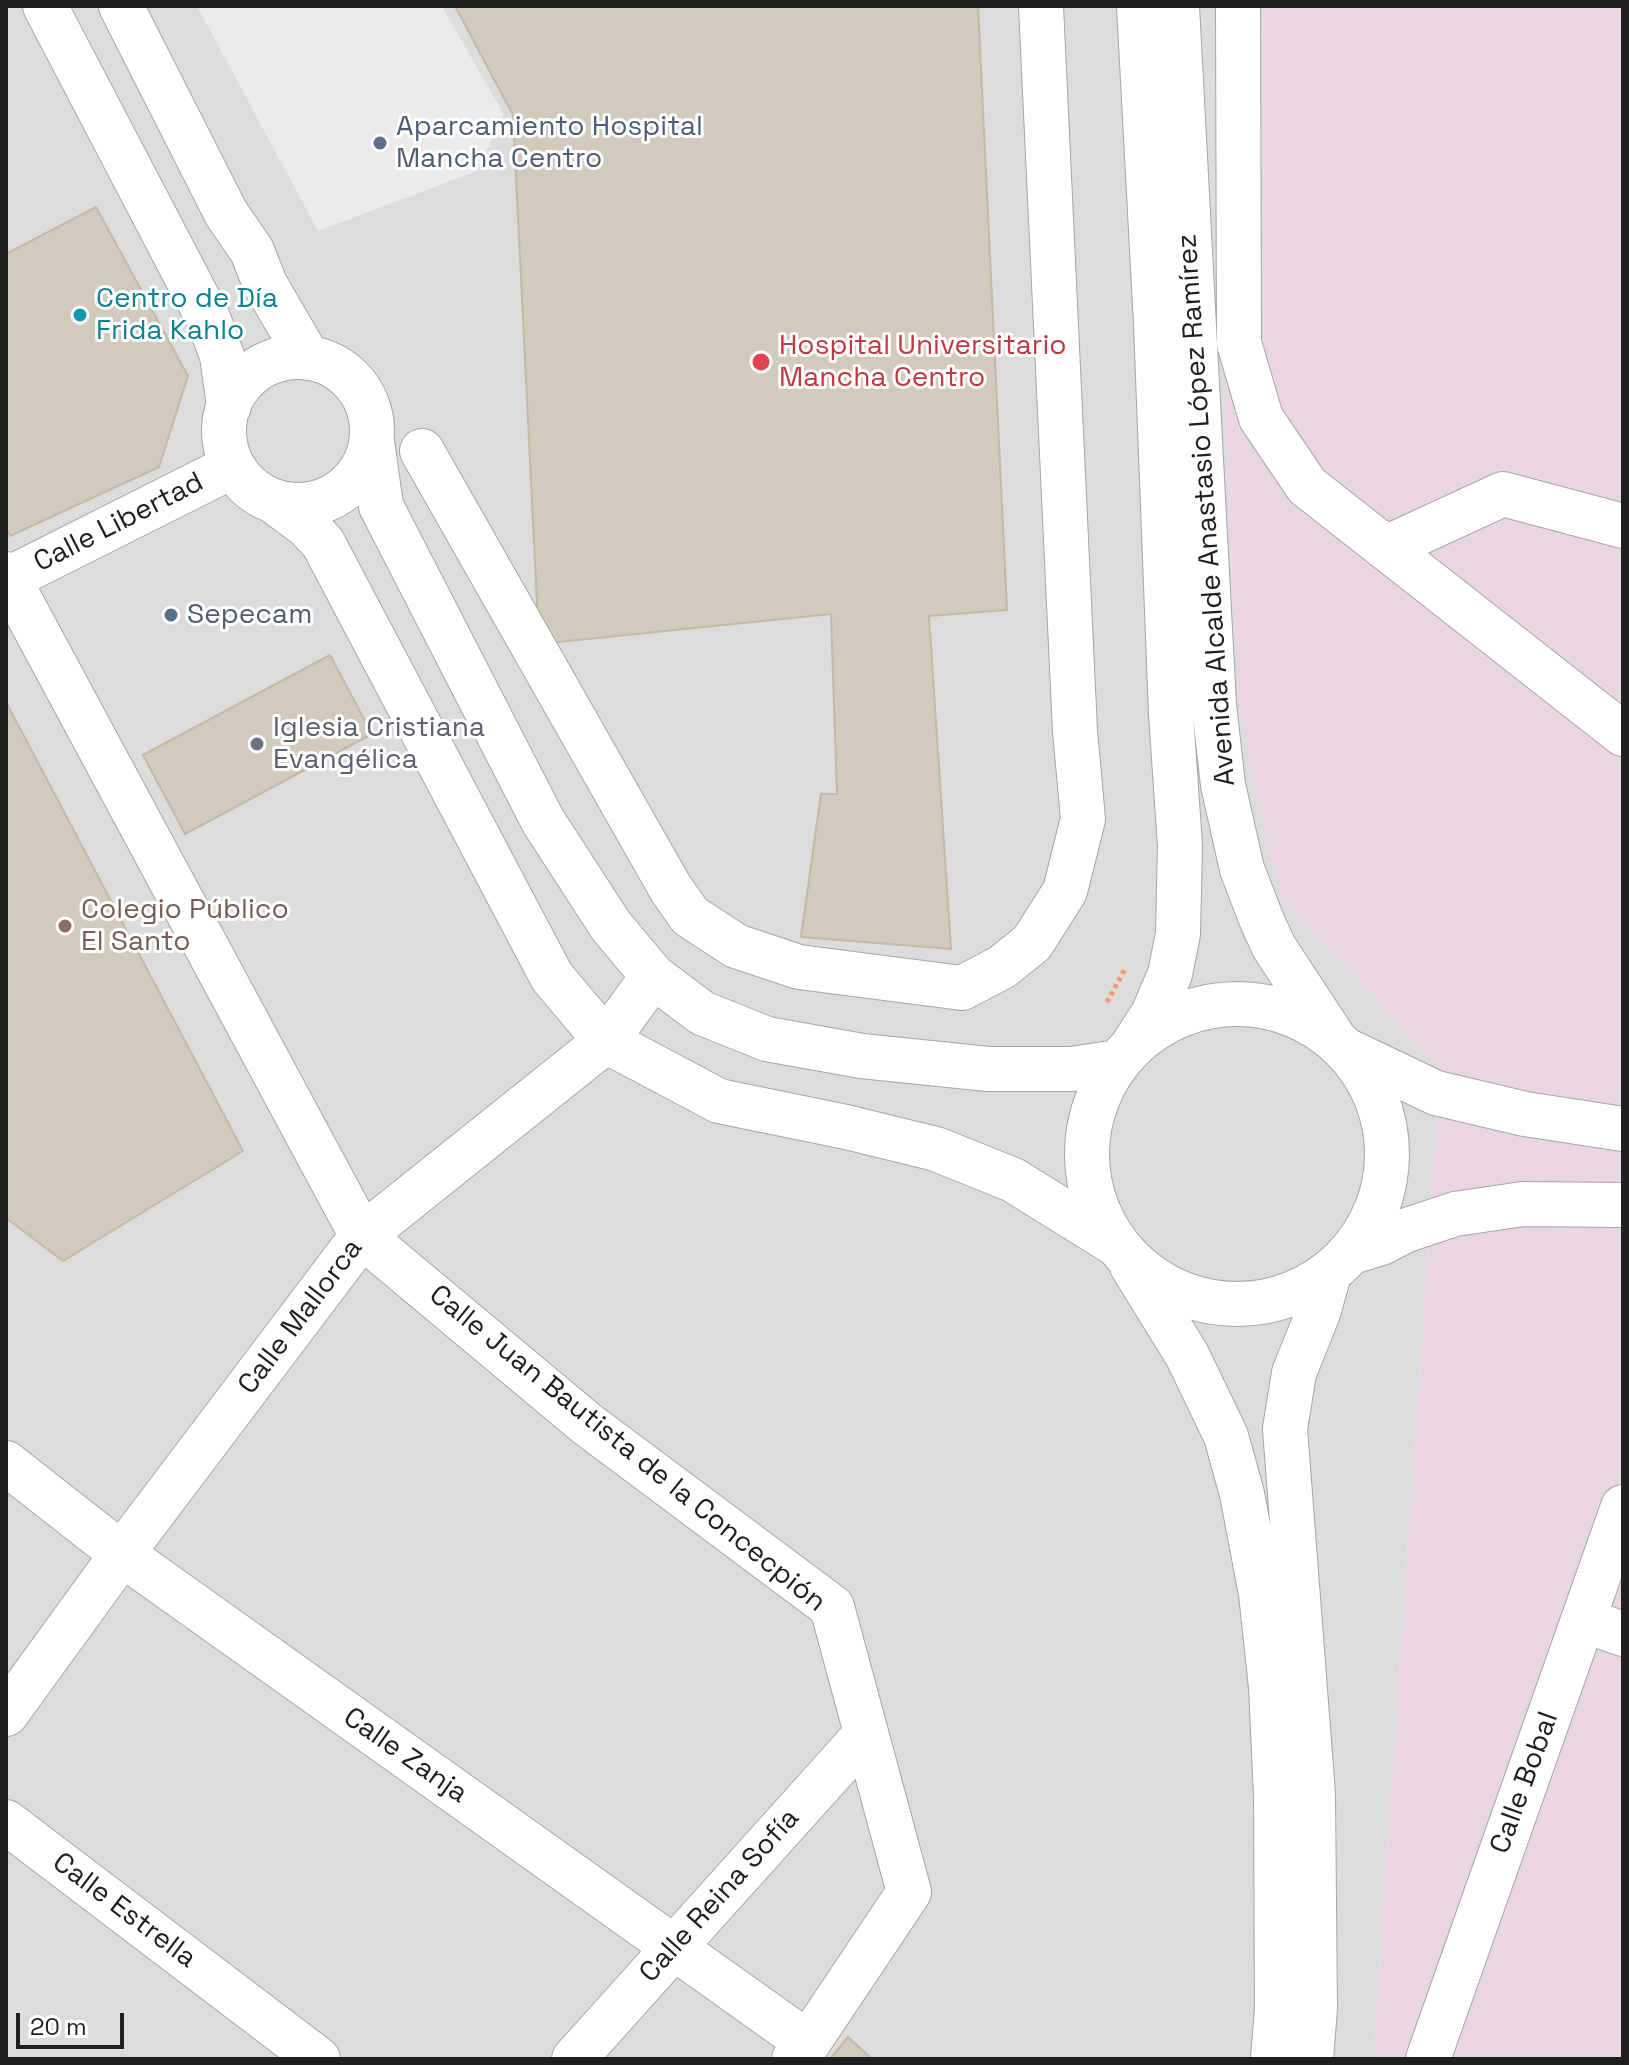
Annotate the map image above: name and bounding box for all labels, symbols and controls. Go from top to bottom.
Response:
place label: Aparcamiento Hospital Mancha Centro [396,110,703,176]
marker: Aparcamiento Hospital Mancha Centro [371,134,389,152]
street label: Avenida Alcalde Anastasio López Ramírez [1171,233,1243,787]
place label: Centro de Día Frida Kahlo [96,282,278,348]
marker: Centro de Día Frida Kahlo [71,306,89,324]
place label: Hospital Universitario Mancha Centro [779,329,1067,395]
marker: Hospital Universitario Mancha Centro [750,351,772,373]
street label: Calle Libertad [29,466,209,580]
place label: Sepecam [187,598,312,632]
marker: Sepecam [162,606,180,624]
place label: Iglesia Cristiana Evangélica [273,711,485,777]
marker: Iglesia Cristiana Evangélica [248,735,266,753]
place label: Colegio Público El Santo [81,893,289,959]
marker: Colegio Público El Santo [56,917,74,935]
street label: Calle Mallorca [232,1233,370,1401]
street label: Calle Juan Bautista de la Concecpión [422,1278,832,1620]
street label: Calle Zanja [336,1701,474,1811]
street label: Calle Bobal [1484,1708,1566,1858]
street label: Calle Reina Sofía [633,1802,807,1990]
street label: Calle Estrella [46,1846,202,1976]
scale bar [20,1997,128,2047]
text: 20 m [30,2011,87,2042]

